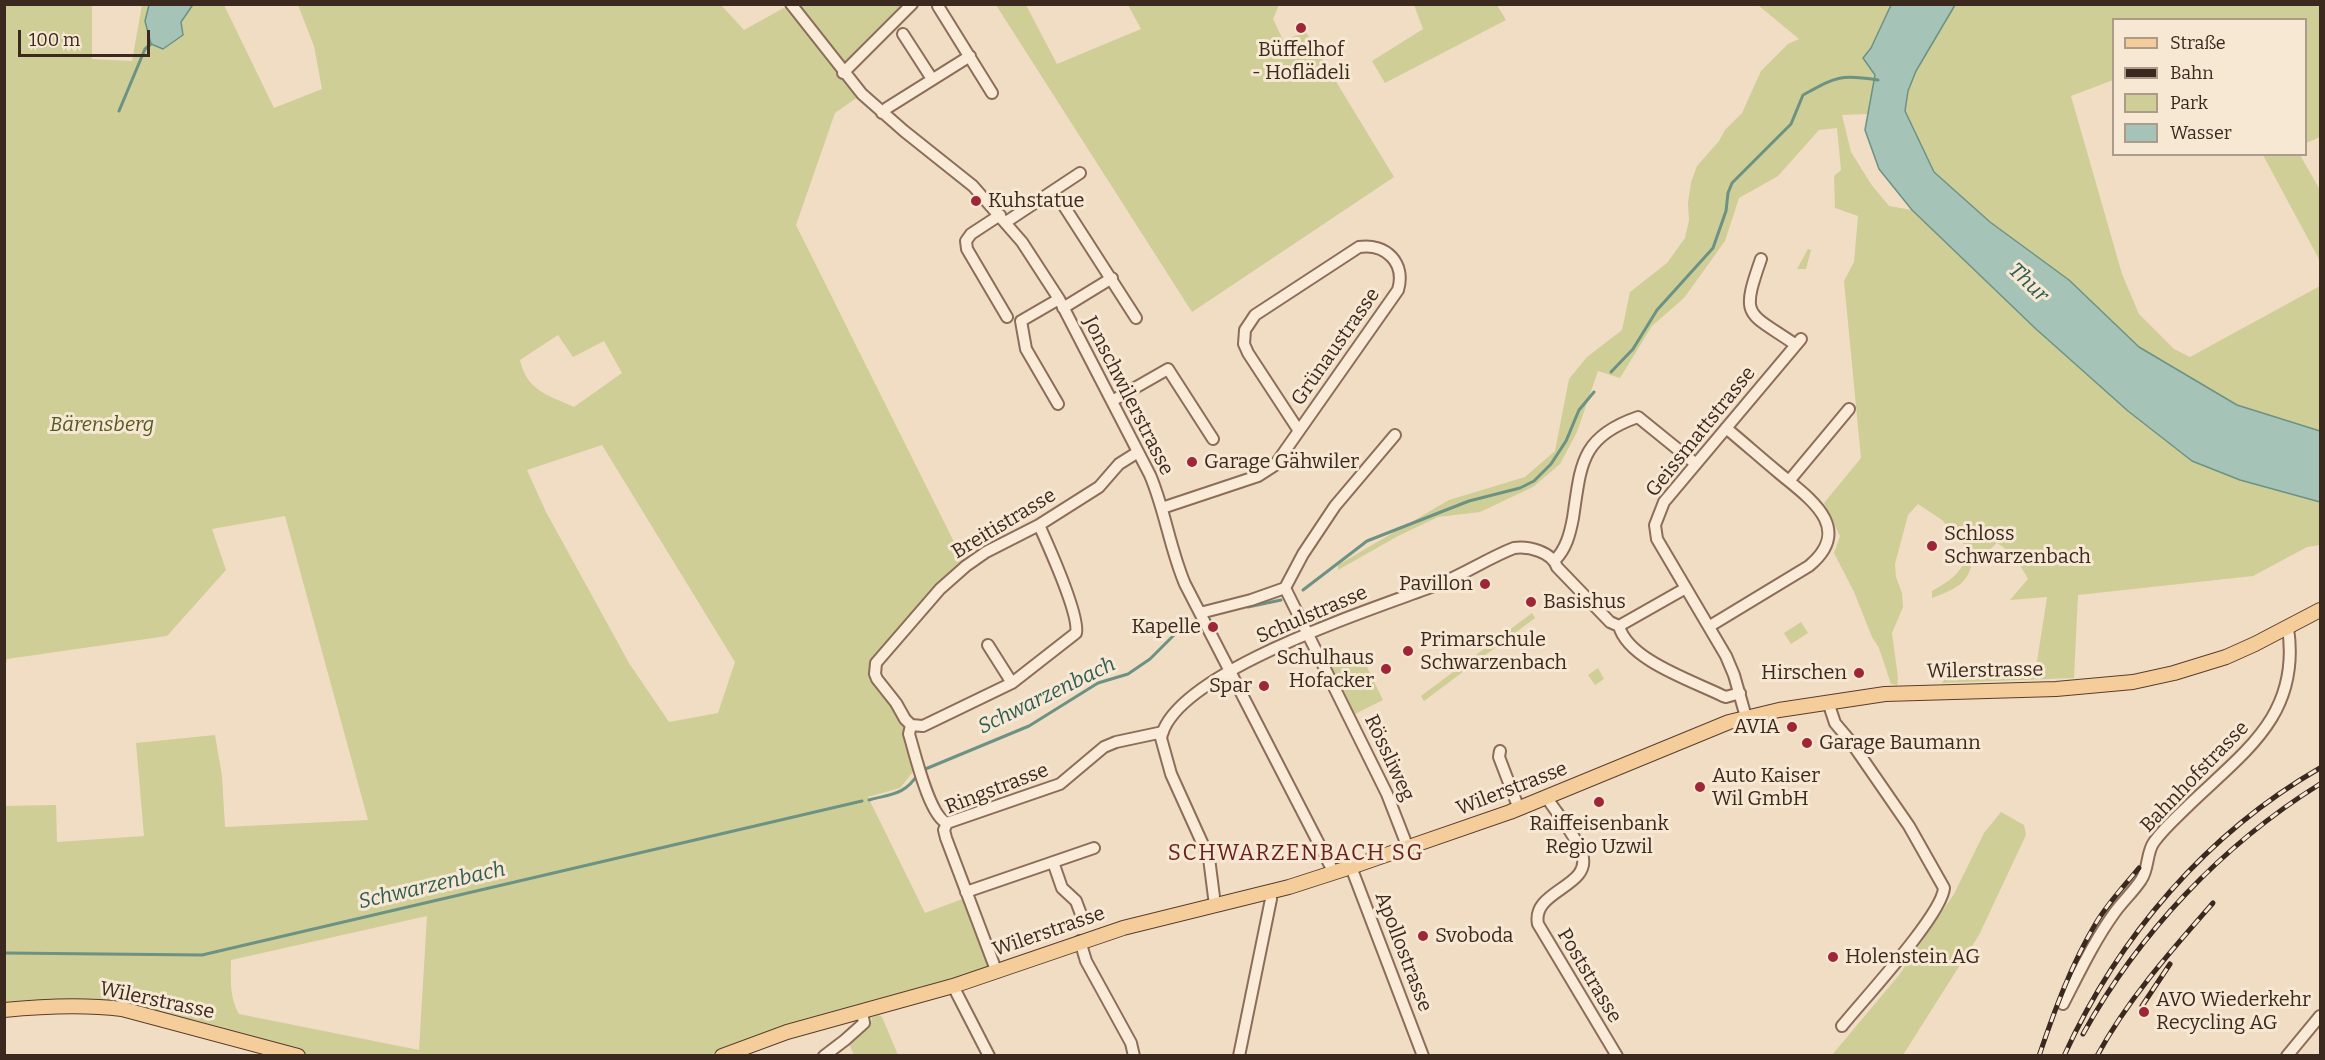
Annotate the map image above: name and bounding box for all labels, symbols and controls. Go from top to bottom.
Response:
scale bar [21,18,153,56]
legend [2112,18,2307,156]
marker: Büffelhof - Hoflädeli [1294,21,1308,35]
text: 100 m [29,29,80,51]
text: Straße [2170,32,2226,54]
place label: Büffelhof - Hoflädeli [1252,38,1350,85]
text: Bahn [2170,62,2214,84]
text: Park [2170,92,2208,114]
text: Wasser [2170,122,2232,144]
place label: Kuhstatue [988,189,1085,213]
marker: Kuhstatue [969,194,983,208]
water label: Thur [2003,258,2053,308]
street label: Grünaustrasse [1287,284,1385,410]
street label: Jonschwilerstrasse [1078,313,1178,479]
street label: Geissmattstrasse [1641,362,1761,502]
park label: Bärensberg [50,413,154,437]
place label: Garage Gähwiler [1204,450,1359,474]
marker: Garage Gähwiler [1185,455,1199,469]
street label: Breitistrasse [948,484,1060,564]
place label: Schloss Schwarzenbach [1944,522,2091,569]
marker: Schloss Schwarzenbach [1925,539,1939,553]
place label: Pavillon [1399,572,1473,596]
marker: Pavillon [1478,577,1492,591]
street label: Schulstrasse [1253,581,1371,649]
place label: Basishus [1543,590,1626,614]
marker: Basishus [1524,595,1538,609]
place label: Kapelle [1131,615,1201,639]
marker: Kapelle [1206,620,1220,634]
place label: Primarschule Schwarzenbach [1420,628,1567,675]
marker: Primarschule Schwarzenbach [1401,644,1415,658]
place label: Schulhaus Hofacker [1276,646,1374,693]
water label: Schwarzenbach [974,652,1120,740]
street label: Wilerstrasse [1926,658,2044,684]
place label: Hirschen [1761,661,1847,685]
marker: Schulhaus Hofacker [1379,662,1393,676]
marker: Hirschen [1852,666,1866,680]
place label: Spar [1209,674,1252,698]
marker: Spar [1257,679,1271,693]
street label: Rössliweg [1359,711,1419,805]
place label: AVIA [1734,715,1780,739]
street label: Bahnhofstrasse [2136,716,2254,838]
marker: AVIA [1785,720,1799,734]
place label: Garage Baumann [1819,731,1981,755]
marker: Garage Baumann [1800,736,1814,750]
street label: Wilerstrasse [1453,757,1571,821]
street label: Ringstrasse [942,758,1052,820]
place label: Auto Kaiser Wil GmbH [1712,764,1820,811]
marker: Auto Kaiser Wil GmbH [1693,780,1707,794]
marker: Raiffeisenbank Regio Uzwil [1592,795,1606,809]
place label: Raiffeisenbank Regio Uzwil [1529,812,1669,859]
district label: SCHWARZENBACH SG [1168,841,1424,867]
water label: Schwarzenbach [356,857,508,915]
street label: Apollostrasse [1369,889,1437,1015]
street label: Wilerstrasse [990,902,1108,962]
place label: Svoboda [1435,924,1514,948]
street label: Poststrasse [1551,925,1627,1027]
marker: Svoboda [1416,929,1430,943]
place label: Holenstein AG [1845,945,1980,969]
marker: Holenstein AG [1826,950,1840,964]
street label: Wilerstrasse [97,977,217,1025]
place label: AVO Wiederkehr Recycling AG [2156,988,2311,1035]
marker: AVO Wiederkehr Recycling AG [2137,1005,2151,1019]

